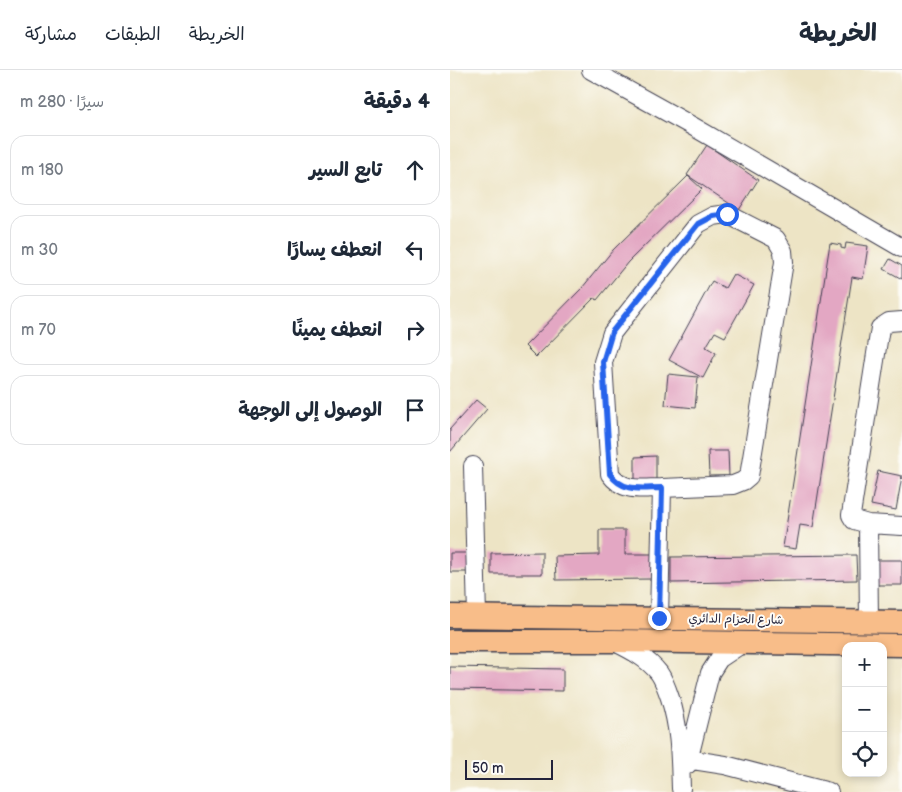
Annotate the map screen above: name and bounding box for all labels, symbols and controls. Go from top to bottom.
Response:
text: الخريطة [799,19,877,48]
text: مشاركة [25,24,77,45]
text: الطبقات [105,24,161,45]
text: الخريطة [189,24,245,45]
text: 4 دقيقة [364,89,430,114]
text: سيرًا · 280 m [20,93,104,112]
icon: ahead [401,156,429,184]
text: تابع السير [309,159,382,182]
text: 180 m [21,161,64,180]
route start [716,203,739,226]
icon: left [401,236,429,264]
text: انعطف يسارًا [287,239,382,262]
text: 30 m [21,241,58,260]
icon: right [401,316,429,344]
text: انعطف يمينًا [292,319,382,342]
text: 70 m [21,321,56,340]
icon: arrive [401,396,429,424]
text: الوصول إلى الوجهة [238,399,382,422]
route end [648,607,671,630]
street label: شارع الحزام الدائري [688,611,784,629]
map controls [842,642,887,777]
button: + [842,642,887,687]
button: − [842,687,887,732]
button: locate [842,732,887,777]
scale bar [465,757,552,780]
text: 50 m [472,760,504,777]

